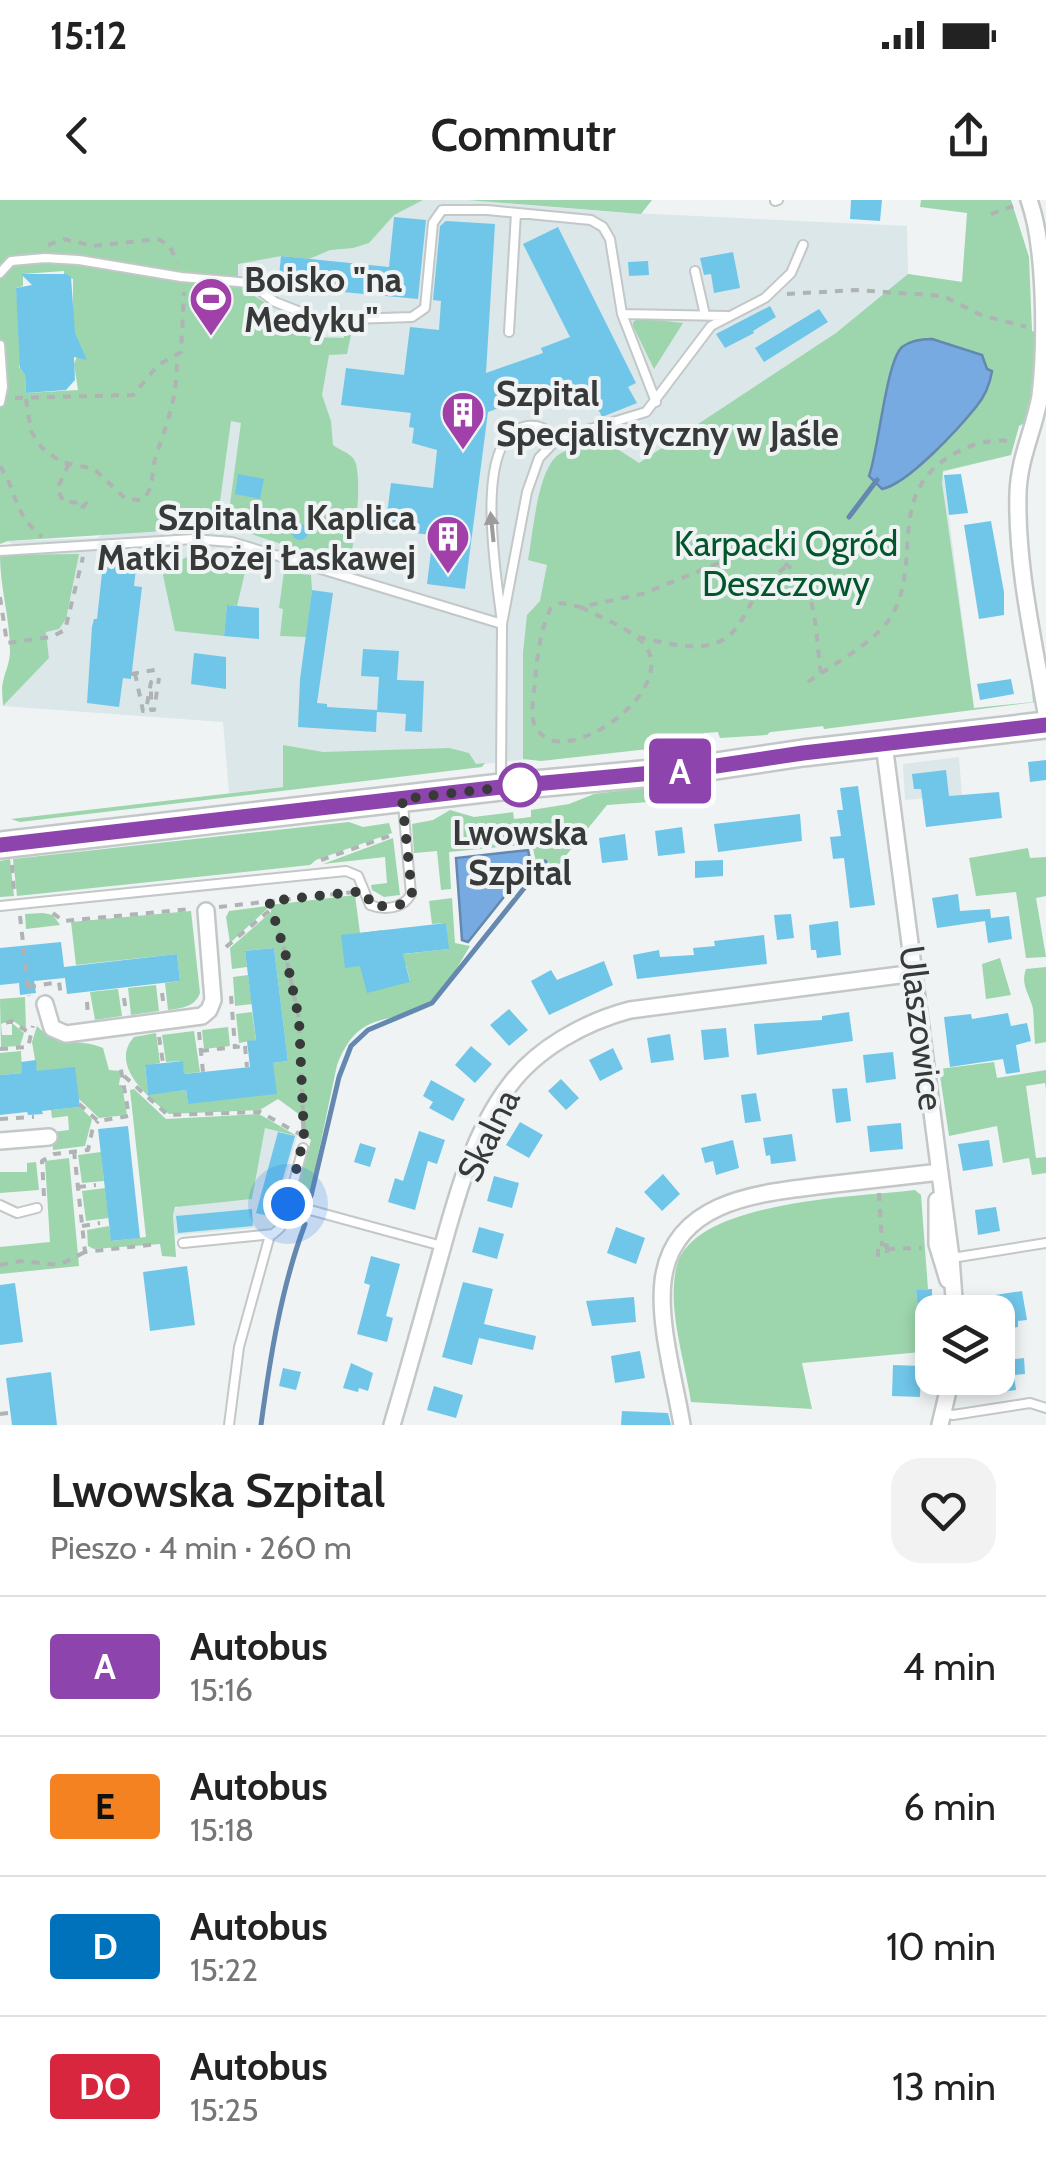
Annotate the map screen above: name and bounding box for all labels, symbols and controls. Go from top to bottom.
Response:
text: 15:12 [50,12,127,59]
icon: back [50,108,105,163]
text: Commutr [430,108,616,162]
icon: share [941,108,996,163]
place label: Boisko "na Medyku" [244,258,403,341]
sports icon: Boisko "na Medyku" [188,276,234,337]
place label: Szpital Specjalistyczny w Jaśle [496,372,839,455]
building icon: Szpital Specjalistyczny w Jaśle [440,390,486,451]
place label: Szpitalna Kaplica Matki Bożej Łaskawej [97,496,417,579]
one-way arrow [484,510,500,542]
building icon: Szpitalna Kaplica Matki Bożej Łaskawej [425,514,471,575]
park label: Karpacki Ogród Deszczowy [674,522,898,605]
line badge: A [648,738,712,804]
text: A [669,750,691,793]
marker: Lwowska Szpital [499,764,541,806]
place label: Lwowska Szpital [452,811,588,894]
street label: Ulaszowice [891,943,953,1113]
street label: Skalna [447,1082,529,1188]
your location [263,1179,313,1229]
map controls [915,1295,1015,1395]
button: layers [915,1295,1015,1395]
button: heart [891,1458,996,1563]
text: Lwowska Szpital [50,1461,385,1519]
text: Pieszo · 4 min · 260 m [50,1528,352,1567]
text: Autobus [190,1623,328,1670]
text: 4 min [903,1643,996,1690]
text: A [94,1645,116,1688]
text: 15:16 [190,1670,253,1709]
text: Autobus [190,1763,328,1810]
text: 6 min [903,1783,996,1830]
text: E [95,1785,115,1828]
text: 15:18 [190,1810,254,1849]
text: Autobus [190,1903,328,1950]
text: 10 min [886,1923,996,1970]
text: D [92,1925,118,1968]
text: 15:22 [190,1950,258,1989]
text: Autobus [190,2043,328,2090]
text: 13 min [892,2063,996,2110]
text: DO [79,2065,131,2108]
text: 15:25 [190,2090,258,2129]

